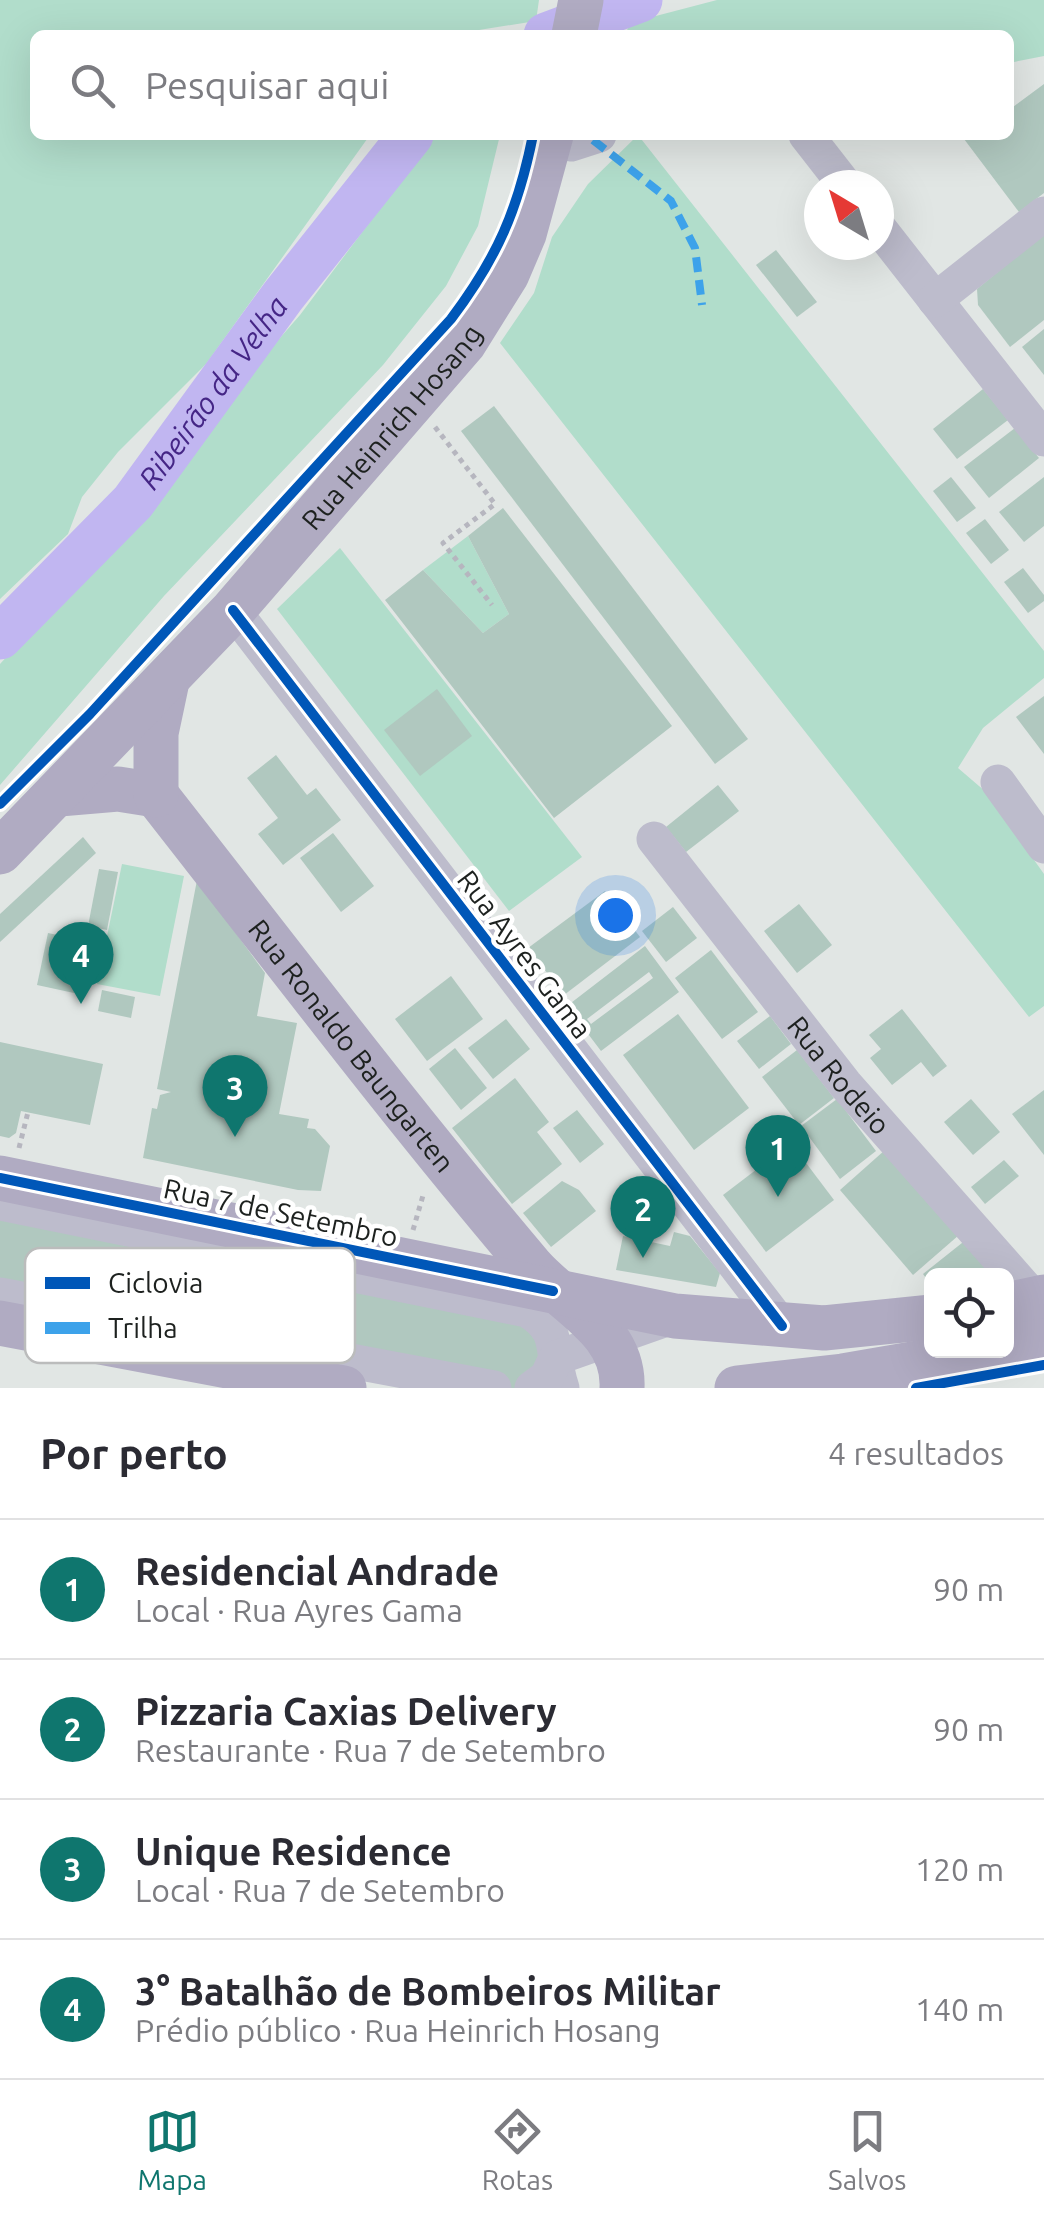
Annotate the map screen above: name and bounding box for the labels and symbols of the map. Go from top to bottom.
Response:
north arrow [804,170,894,260]
water label: Ribeirão da Velha [131,290,294,495]
street label: Rua Heinrich Hosang [295,319,487,535]
street label: Rua Ayres Gama [452,864,598,1044]
your location [590,890,641,941]
street label: Rua Ronaldo Baungarten [243,913,461,1178]
pin: 4 [48,922,114,1004]
street label: Rua Rodeio [782,1010,897,1140]
pin: 3 [202,1054,268,1137]
pin: 1 [746,1114,810,1197]
street label: Rua 7 de Setembro [161,1172,401,1252]
pin: 2 [610,1176,676,1258]
legend [25,1248,355,1363]
text: Ciclovia [108,1267,204,1298]
text: Trilha [108,1312,178,1343]

